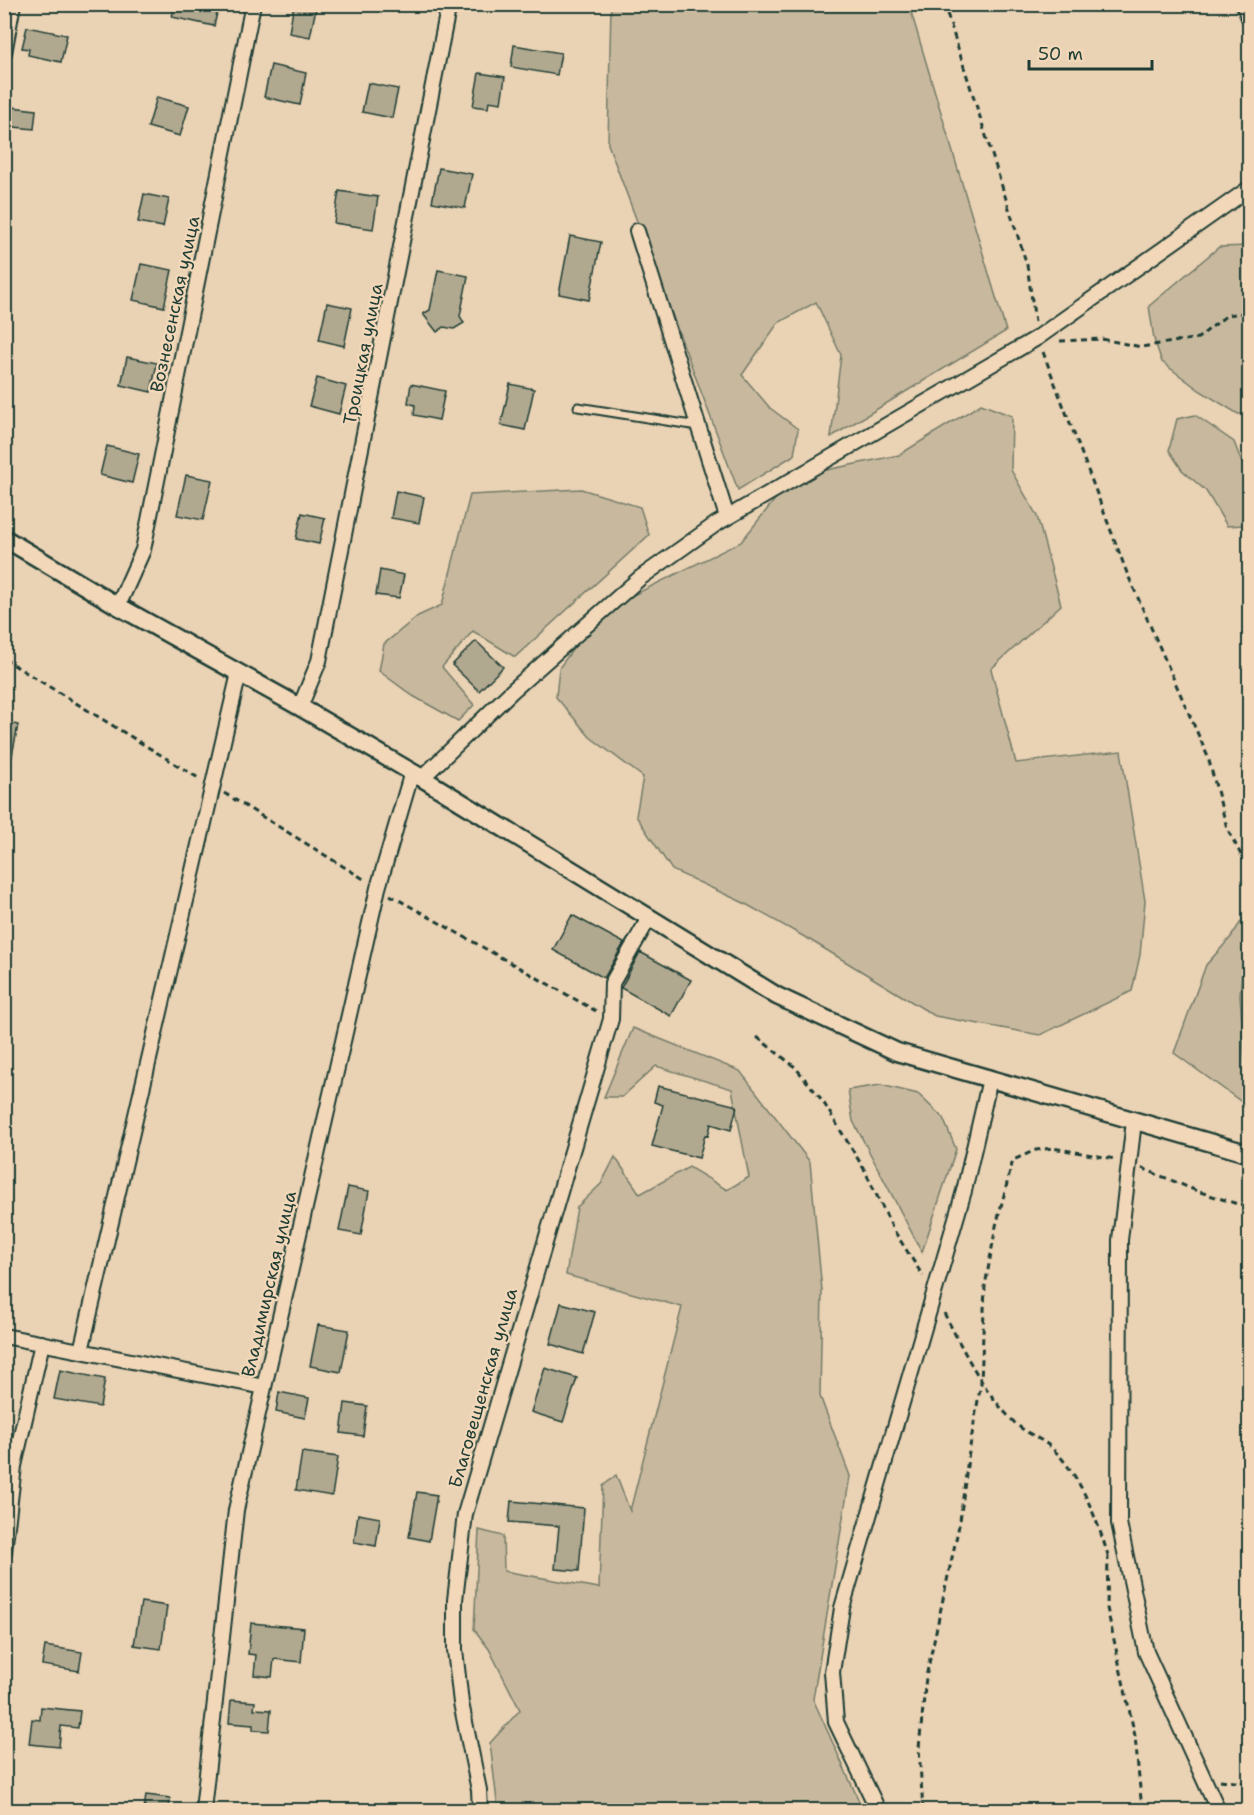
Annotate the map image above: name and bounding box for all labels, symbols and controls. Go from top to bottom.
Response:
scale bar [1029,33,1152,71]
text: 50 m [1038,42,1083,66]
street label: Вознесенская улица [145,214,205,394]
street label: Троицкая улица [337,281,389,427]
street label: Владимирская улица [236,1189,302,1379]
street label: Благовещенская улица [443,1285,523,1491]

